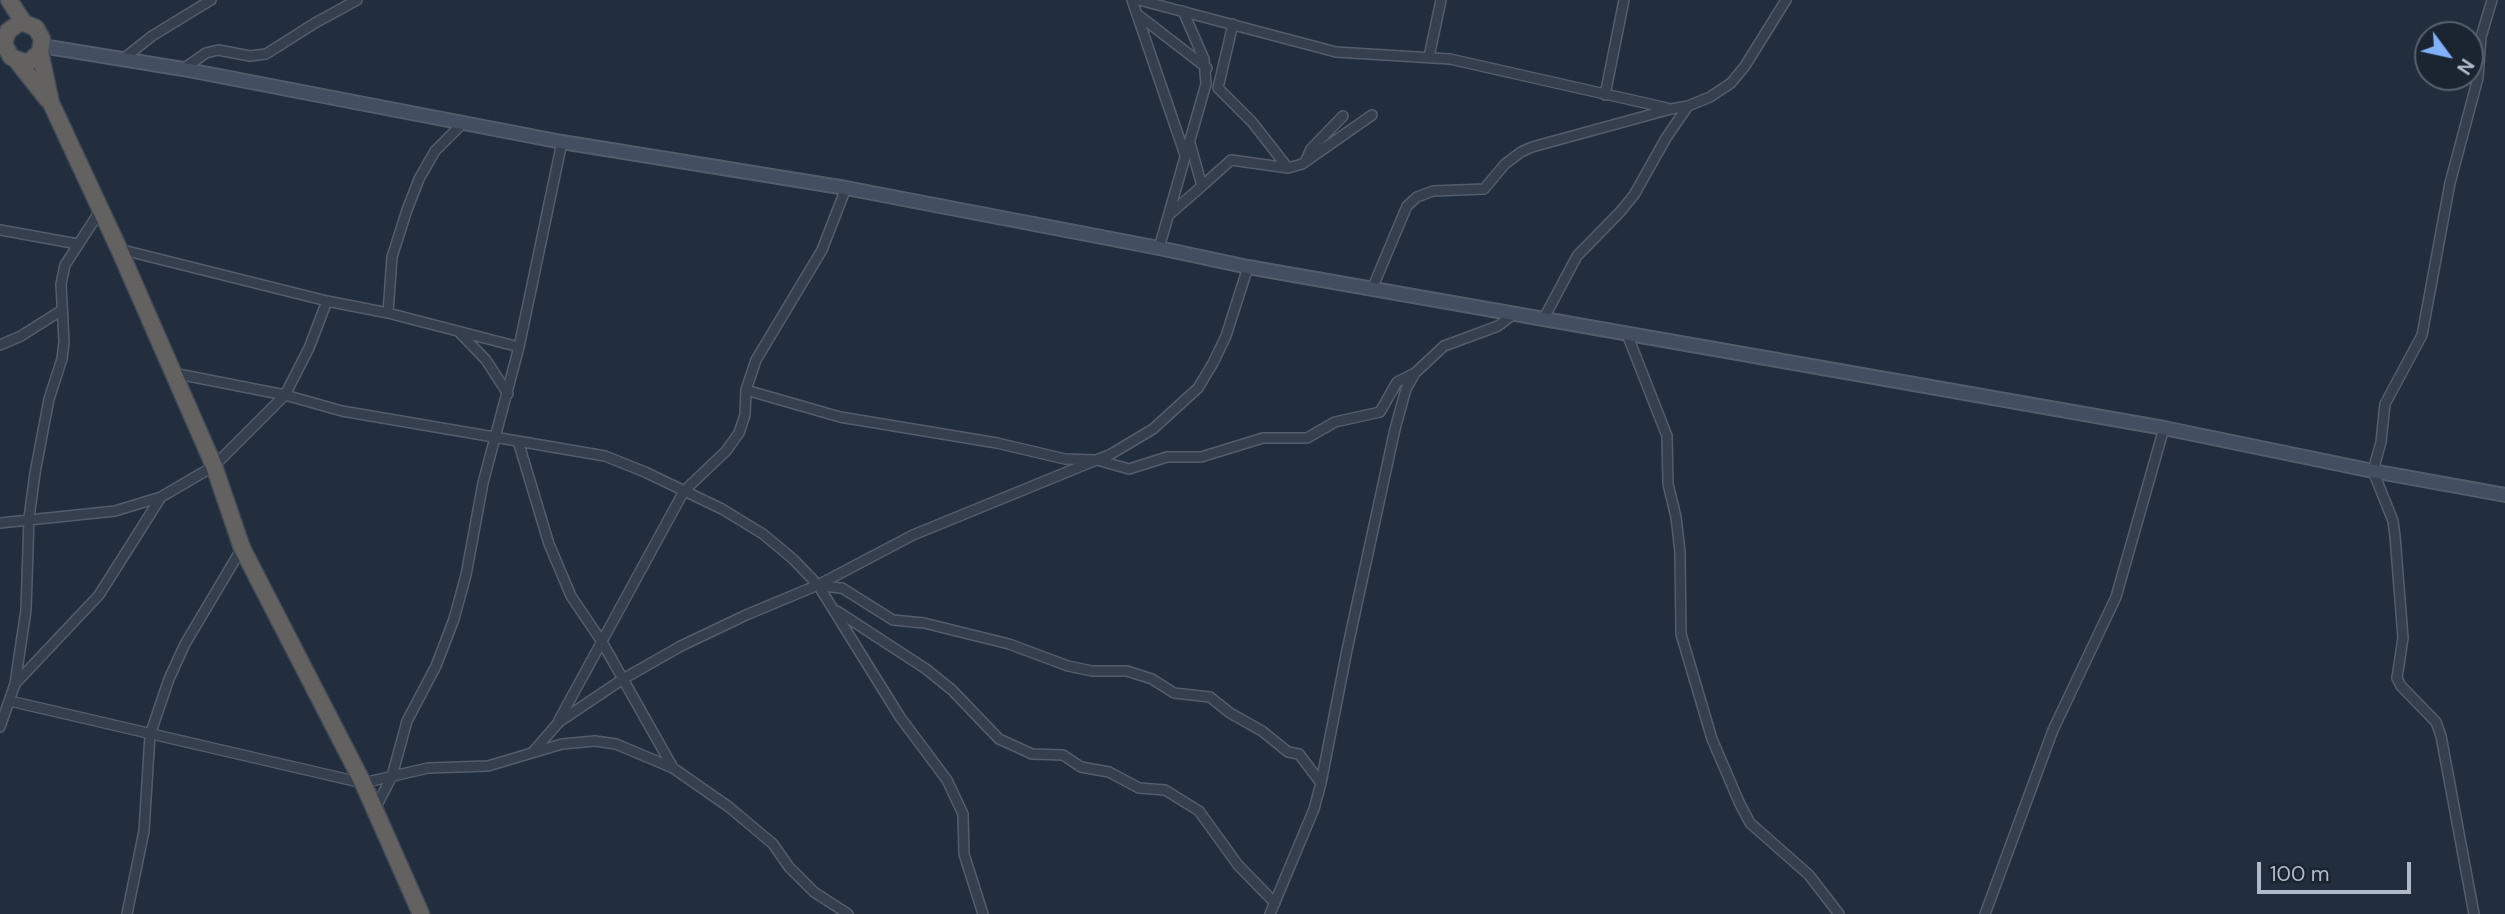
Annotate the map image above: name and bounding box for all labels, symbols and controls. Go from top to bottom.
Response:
north arrow [2414,21,2484,91]
text: N [2451,54,2480,79]
scale bar [2260,848,2414,892]
text: 100 m [2270,860,2330,888]

